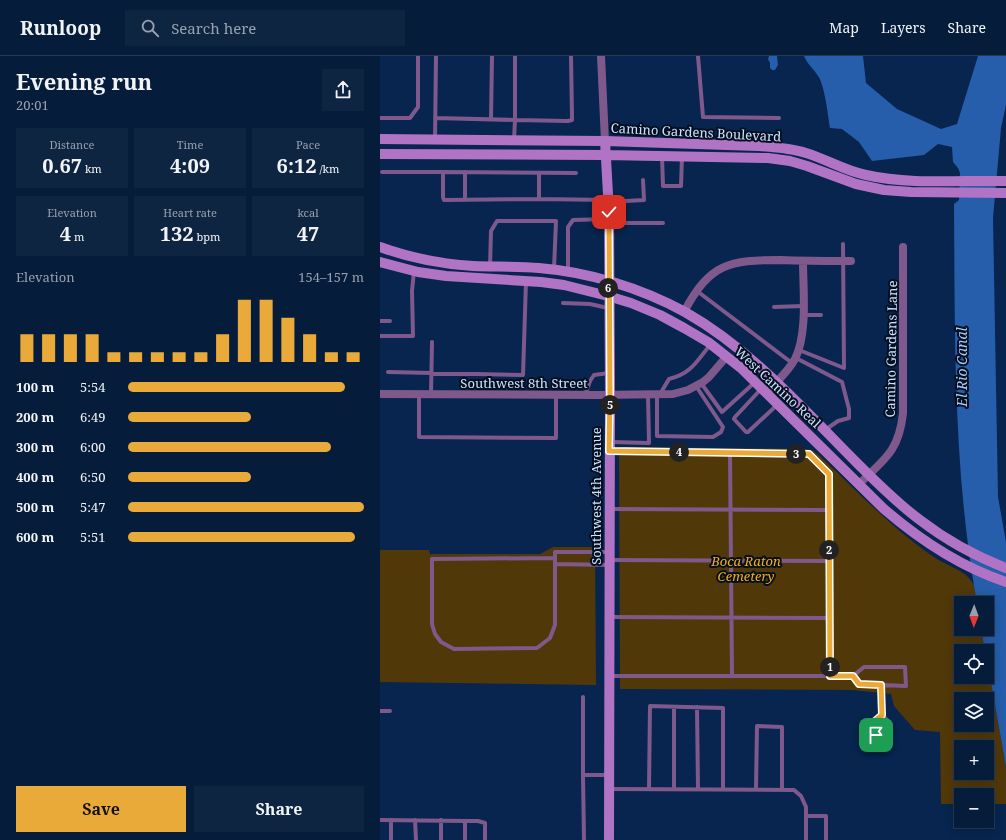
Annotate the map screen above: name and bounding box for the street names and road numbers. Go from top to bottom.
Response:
street label: Camino Gardens Boulevard [610,119,782,145]
street label: Camino Gardens Lane [881,280,901,418]
street label: West Camino Real [731,342,825,432]
street label: Southwest 8th Street [460,374,588,392]
street label: Southwest 4th Avenue [587,427,605,565]

